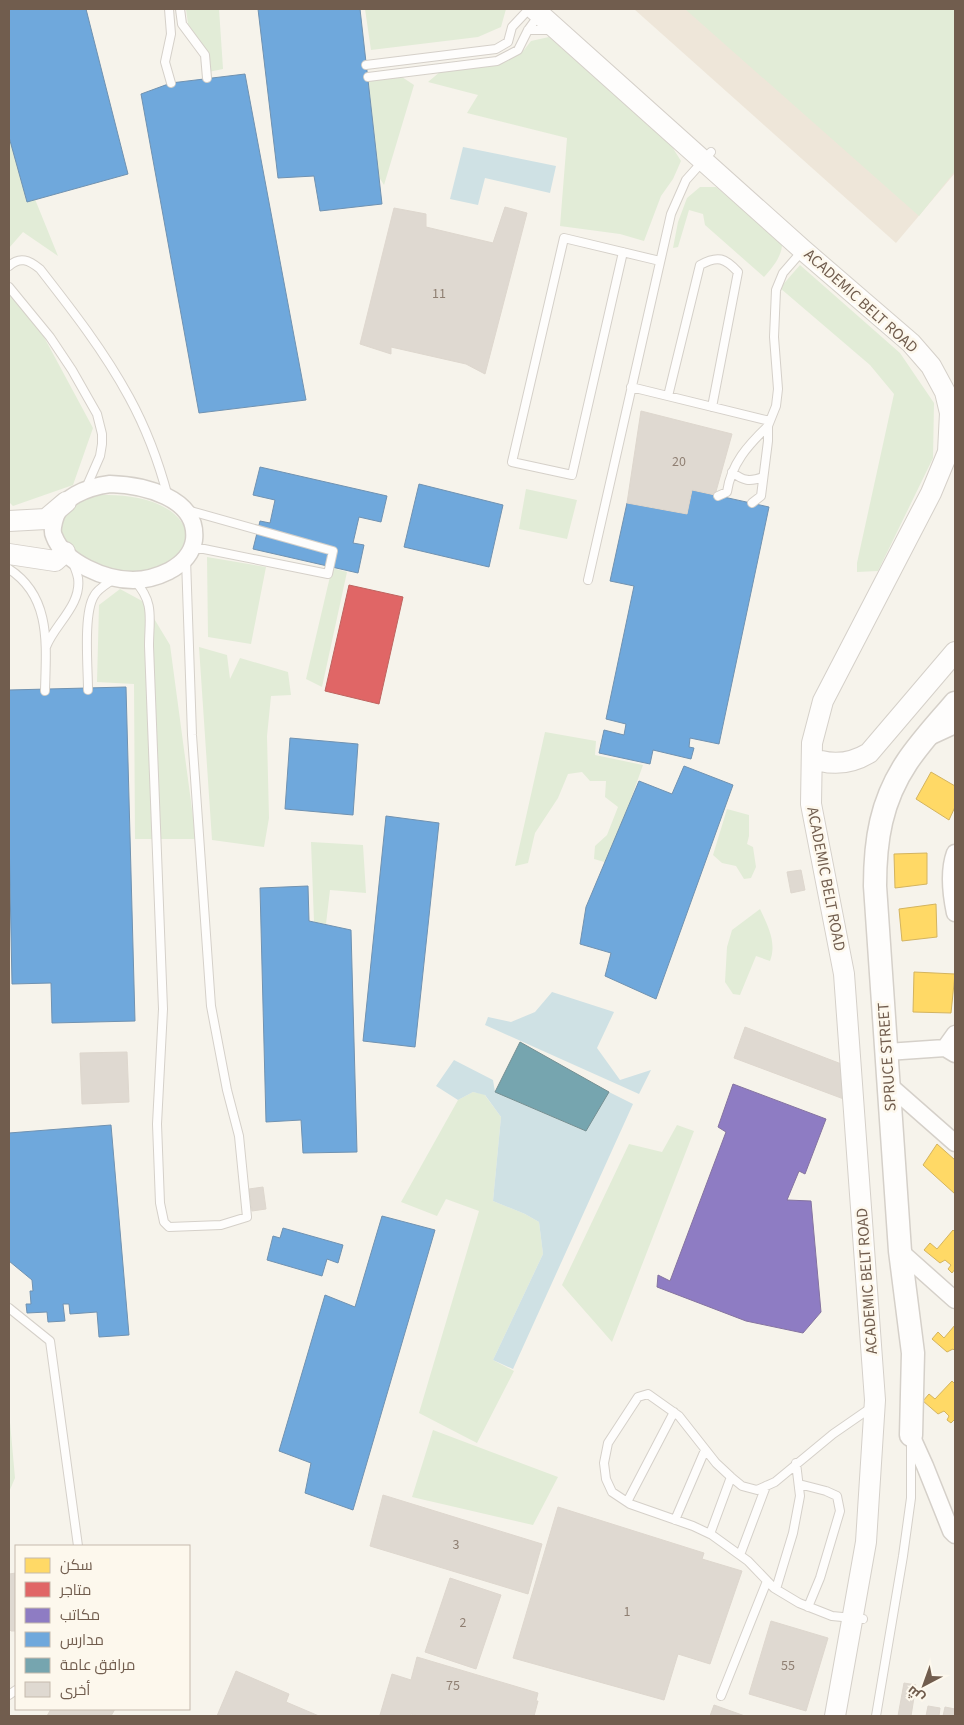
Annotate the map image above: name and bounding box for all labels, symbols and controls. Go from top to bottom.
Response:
street label: ACADEMIC BELT ROAD [799,244,923,358]
house number: 11 [432,284,446,304]
house number: 20 [672,452,686,472]
street label: ACADEMIC BELT ROAD [801,805,851,953]
street label: SPRUCE STREET [872,1001,902,1112]
street label: ACADEMIC BELT ROAD [851,1207,883,1355]
house number: 3 [453,1535,460,1555]
legend [15,1545,190,1710]
text: سكن [60,1555,93,1576]
text: متاجر [59,1580,91,1601]
house number: 1 [624,1602,631,1622]
text: مكاتب [60,1605,100,1626]
house number: 2 [460,1613,467,1633]
text: مدارس [60,1630,104,1651]
text: مرافق عامة [60,1655,135,1676]
house number: 55 [781,1656,795,1676]
north arrow [899,1660,949,1710]
house number: 75 [446,1676,460,1696]
text: أخرى [60,1680,90,1701]
text: ش [903,1681,929,1707]

